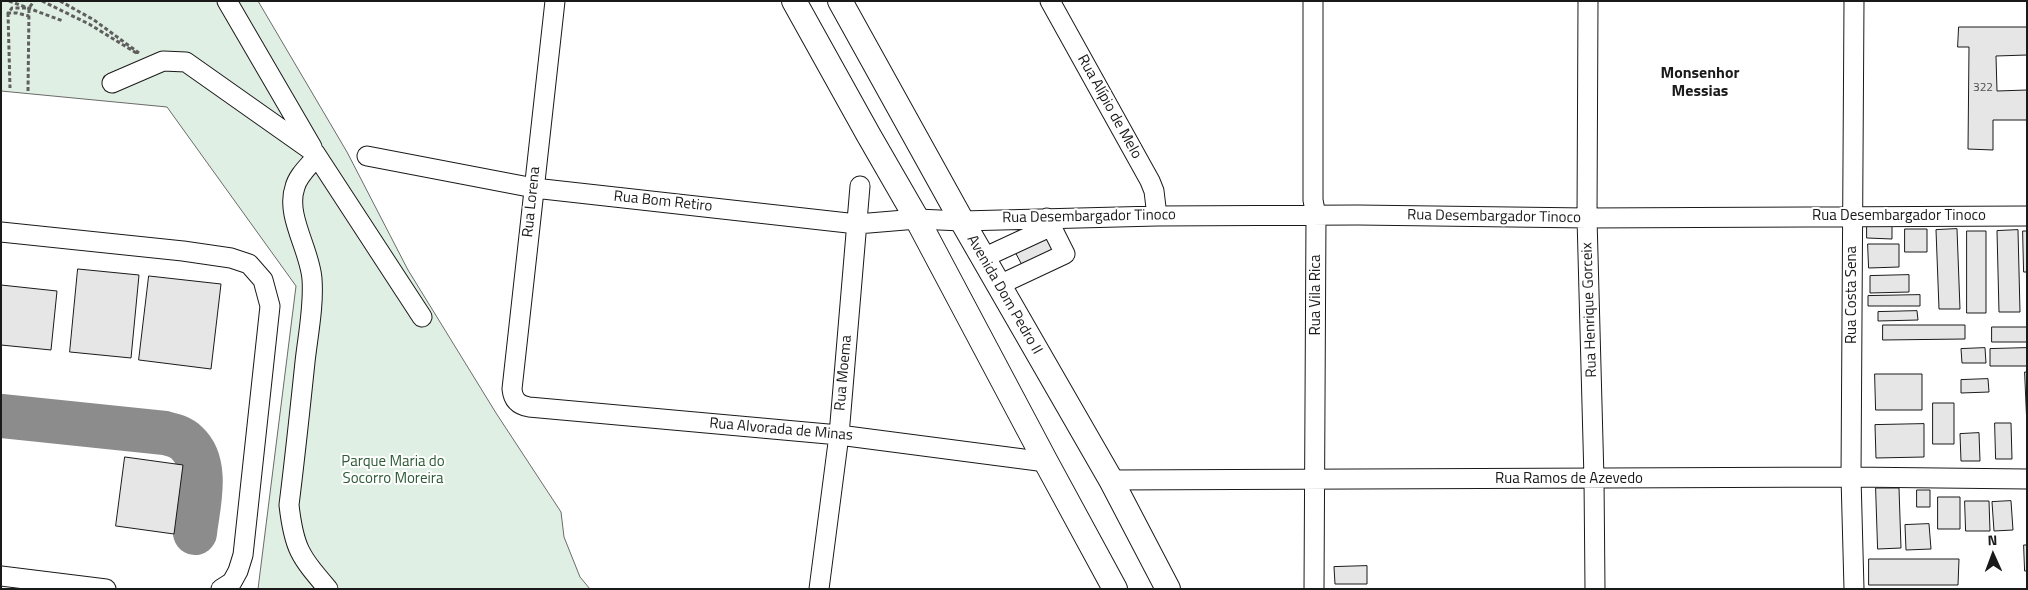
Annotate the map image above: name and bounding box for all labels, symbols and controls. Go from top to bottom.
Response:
street label: Rua Alípio de Melo [1073,52,1145,162]
district label: Monsenhor Messias [1661,64,1739,102]
house number: 322 [1973,81,1993,95]
street label: Rua Lorena [519,166,545,238]
street label: Rua Bom Retiro [613,188,713,216]
street label: Rua Desembargador Tinoco [1002,206,1176,228]
street label: Rua Desembargador Tinoco [1407,206,1581,228]
street label: Rua Desembargador Tinoco [1812,207,1986,225]
street label: Avenida Dom Pedro II [962,232,1046,358]
street label: Rua Henrique Gorceix [1579,242,1601,378]
street label: Rua Costa Sena [1843,246,1861,344]
street label: Rua Vila Rica [1307,255,1325,335]
street label: Rua Moema [832,334,856,412]
street label: Rua Alvorada de Minas [708,415,854,445]
park label: Parque Maria do Socorro Moreira [341,453,445,488]
street label: Rua Ramos de Azevedo [1495,470,1643,488]
text: N [1987,529,1998,550]
north arrow [1968,530,2018,580]

